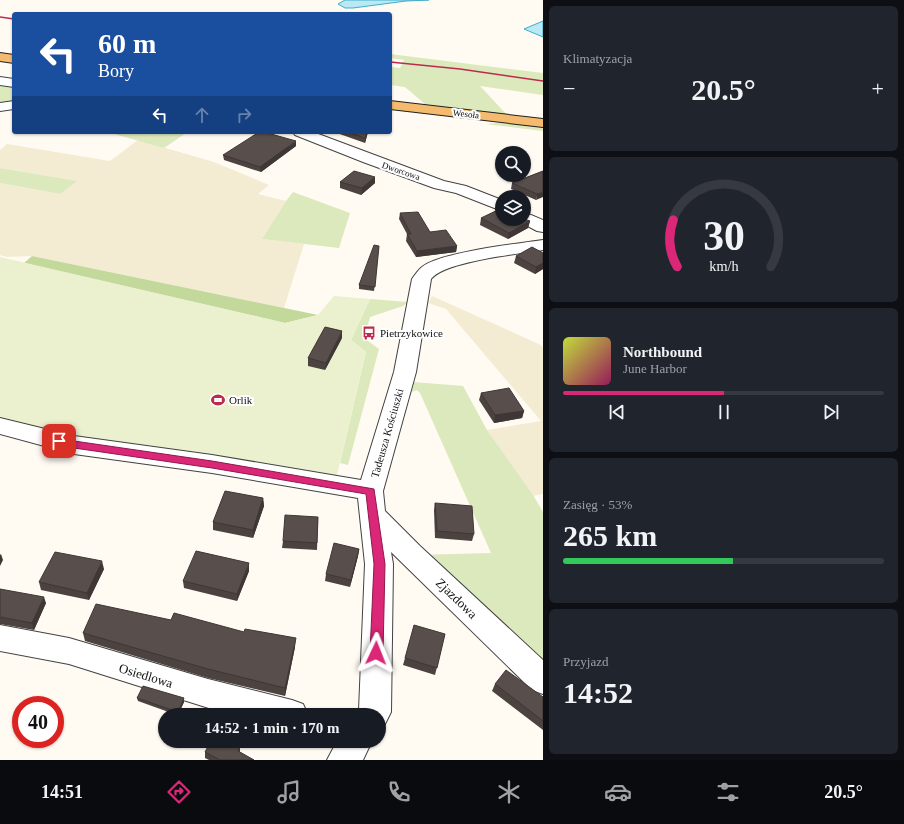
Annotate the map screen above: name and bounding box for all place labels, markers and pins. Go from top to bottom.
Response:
bus stop icon: Pietrzykowice [361,325,377,341]
place label: Pietrzykowice [380,327,443,339]
sports icon: Orlik [210,392,226,408]
place label: Orlik [229,394,253,406]
pin [42,424,76,458]

